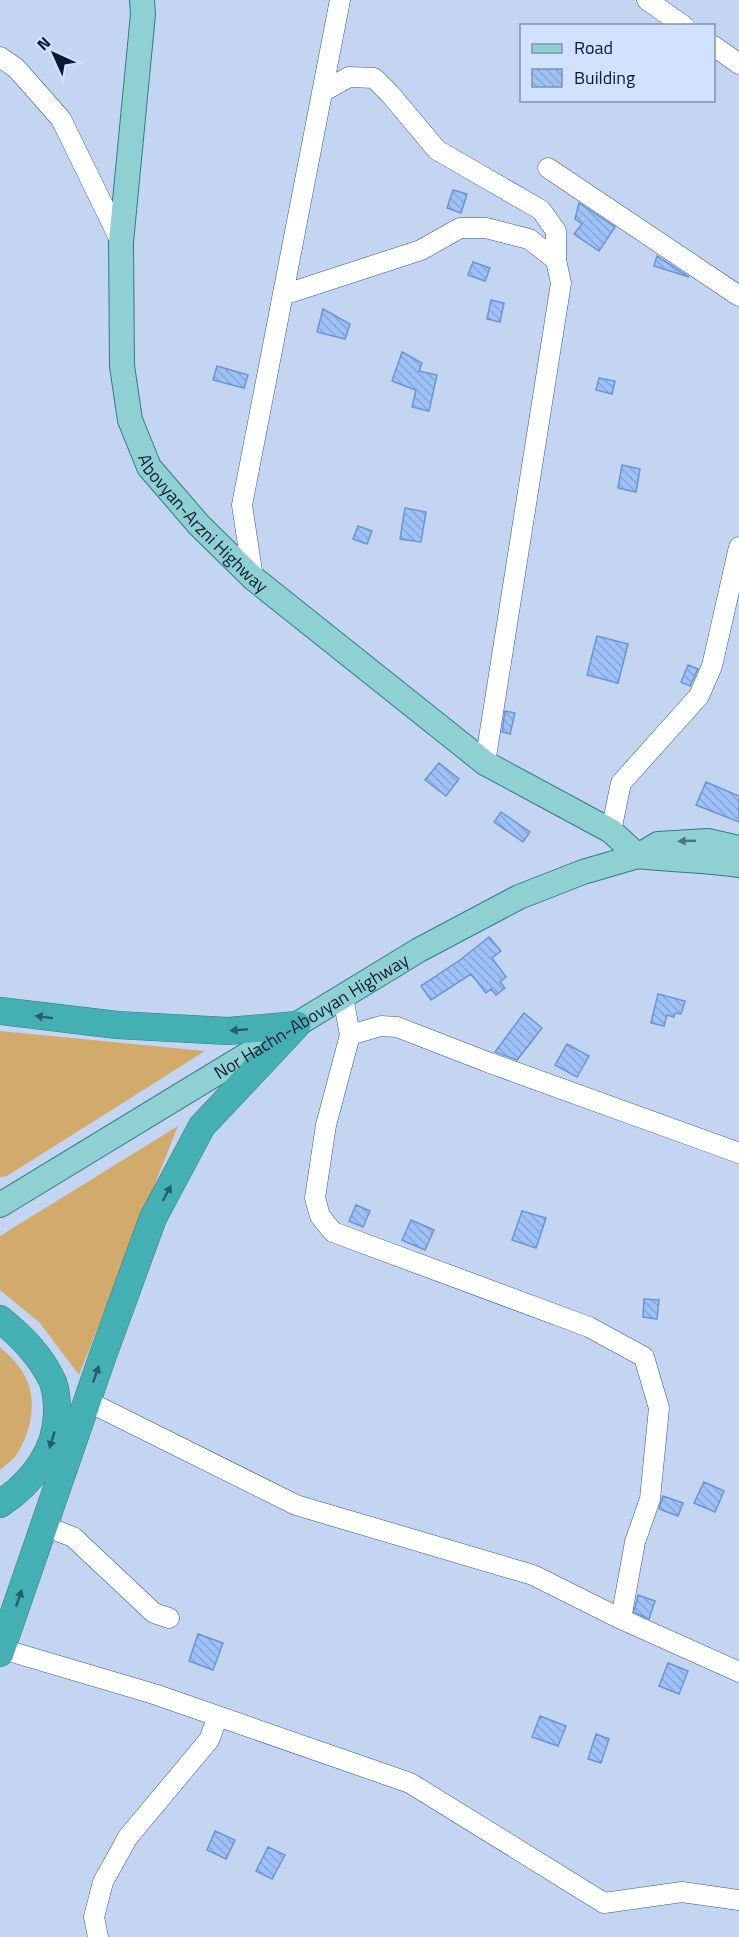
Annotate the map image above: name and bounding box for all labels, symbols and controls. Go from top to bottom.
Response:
north arrow [24,24,84,84]
legend [520,24,715,102]
text: N [31,31,56,56]
text: Road [574,34,613,61]
text: Building [574,64,635,91]
street label: Abovyan-Arzni Highway [131,449,275,599]
one-way arrow [678,837,697,846]
street label: Nor Hachn-Abovyan Highway [208,946,414,1085]
one-way arrow [35,1012,54,1021]
one-way arrow [229,1025,248,1035]
one-way arrow [162,1184,172,1201]
one-way arrow [92,1365,102,1383]
one-way arrow [47,1431,56,1449]
one-way arrow [15,1589,24,1607]

